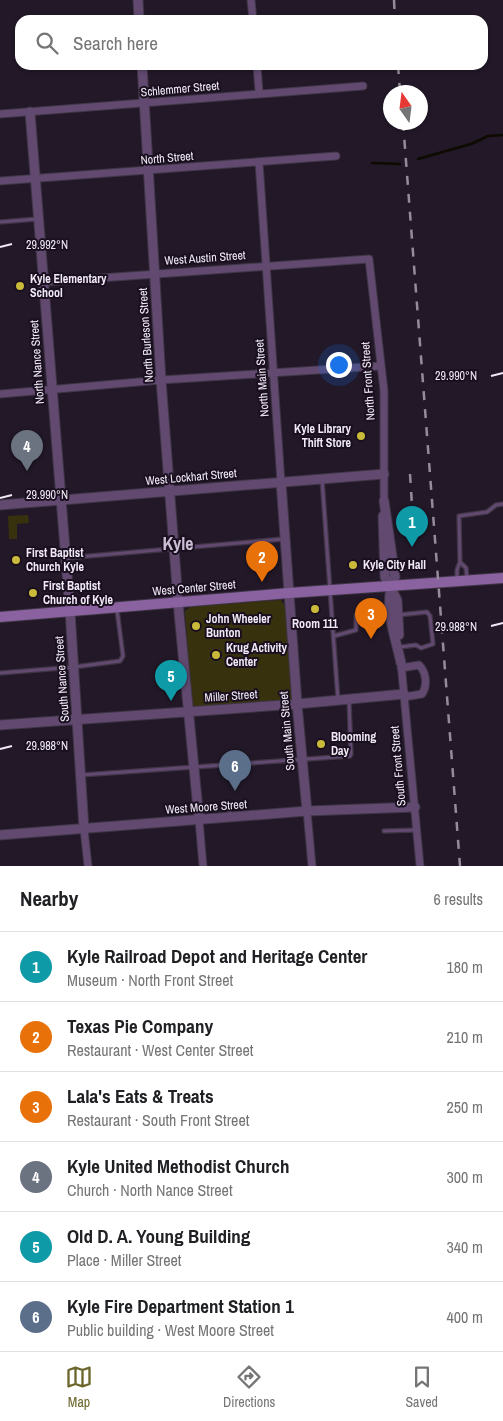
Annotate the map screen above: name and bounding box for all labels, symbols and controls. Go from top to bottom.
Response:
search box [15,15,488,70]
icon: search [33,29,61,57]
text: Search here [73,30,158,56]
street label: Schlemmer Street [140,78,220,100]
north arrow [383,85,428,130]
street label: North Street [140,148,194,168]
text: 29.992°N [26,237,68,253]
street label: West Austin Street [164,247,246,269]
place label: Kyle Elementary School [30,271,107,301]
marker: Kyle Elementary School [14,280,26,292]
street label: North Burleson Street [135,287,157,383]
street label: North Nance Street [26,319,48,405]
street label: North Main Street [251,338,273,417]
street label: North Front Street [357,341,379,421]
your location [326,352,352,378]
text: 29.990°N [435,368,477,384]
place label: Kyle Library Thift Store [294,421,352,451]
pin: 4 [11,430,43,471]
marker: Kyle Library Thift Store [355,430,367,442]
street label: West Lockhart Street [145,465,238,489]
text: 29.990°N [26,487,68,503]
pin: 1 [396,506,428,547]
district label: Kyle [162,531,194,556]
pin: 2 [246,541,278,582]
place label: First Baptist Church Kyle [26,545,84,575]
marker: First Baptist Church Kyle [10,554,22,566]
place label: Kyle City Hall [363,557,426,573]
marker: Kyle City Hall [347,559,359,571]
street label: West Center Street [152,576,237,600]
place label: First Baptist Church of Kyle [43,578,114,608]
marker: First Baptist Church of Kyle [27,587,39,599]
pin: 3 [355,598,387,639]
marker: Room 111 [309,603,321,615]
place label: John Wheeler Bunton [206,611,271,641]
place label: Room 111 [292,616,338,632]
text: 29.988°N [435,619,477,635]
marker: John Wheeler Bunton [190,620,202,632]
street label: South Nance Street [51,635,73,722]
place label: Krug Activity Center [226,640,287,670]
marker: Krug Activity Center [210,649,222,661]
pin: 5 [155,660,187,701]
street label: Miller Street [204,686,258,706]
street label: South Main Street [276,691,298,771]
street label: South Front Street [387,725,409,807]
place label: Blooming Day [331,729,376,759]
text: 29.988°N [26,738,68,754]
marker: Blooming Day [315,738,327,750]
pin: 6 [219,750,251,791]
street label: West Moore Street [165,796,248,818]
text: Nearby [20,884,78,913]
text: 6 results [433,888,483,910]
text: Kyle Railroad Depot and Heritage Center [67,943,367,969]
text: 1 [32,956,40,978]
text: 180 m [447,956,483,978]
text: Museum · North Front Street [67,969,233,991]
text: Texas Pie Company [67,1013,213,1039]
text: 2 [32,1026,40,1048]
text: 210 m [447,1026,483,1048]
text: Restaurant · West Center Street [67,1039,253,1061]
text: Lala's Eats & Treats [67,1083,214,1109]
text: 3 [32,1096,40,1118]
text: 250 m [447,1096,483,1118]
text: Restaurant · South Front Street [67,1109,249,1131]
text: Kyle United Methodist Church [67,1153,289,1179]
text: 4 [32,1166,40,1188]
text: 300 m [447,1166,483,1188]
text: Church · North Nance Street [67,1179,233,1201]
text: Old D. A. Young Building [67,1223,250,1249]
text: 5 [32,1236,40,1258]
text: 340 m [447,1236,483,1258]
text: Place · Miller Street [67,1249,181,1271]
text: Kyle Fire Department Station 1 [67,1293,294,1319]
text: 6 [32,1306,40,1328]
text: 400 m [447,1306,483,1328]
text: Public building · West Moore Street [67,1319,274,1341]
tab: Map [65,1363,93,1411]
tab: Directions [223,1363,275,1411]
tab: Saved [405,1363,438,1411]

